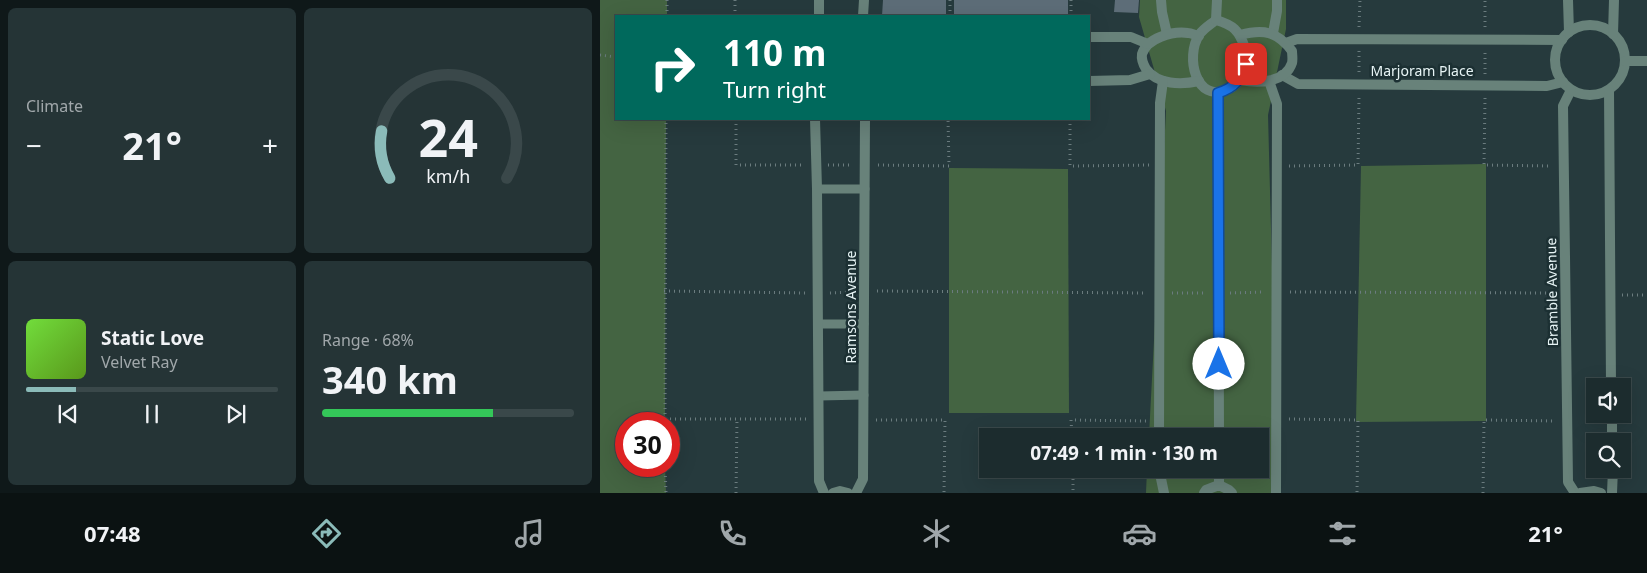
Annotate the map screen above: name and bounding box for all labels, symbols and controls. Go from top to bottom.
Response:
text: 110 m [723,29,826,76]
icon: right [640,35,705,100]
pin [1225,43,1267,85]
icon: arrive [1232,50,1260,78]
street label: Marjoram Place [1370,61,1474,80]
text: Turn right [723,74,826,104]
text: Climate [26,95,83,117]
text: 24 [418,101,478,172]
text: 21° [122,119,182,171]
text: − [26,126,42,164]
text: + [262,126,278,164]
text: km/h [426,164,470,188]
street label: Bramble Avenue [1541,238,1562,346]
street label: Ramsons Avenue [841,250,860,363]
text: Static Love [101,325,204,351]
text: Range · 68% [322,329,414,351]
position arrow [1192,337,1244,389]
text: Velvet Ray [101,351,178,373]
text: 340 km [322,353,458,405]
map controls [1586,378,1631,478]
button: sound [1586,378,1631,423]
icon: previous [54,400,82,428]
icon: pause [138,400,166,428]
icon: next [222,400,250,428]
speed limit sign: 30 [615,412,680,477]
button: search [1586,433,1631,478]
text: 07:49 · 1 min · 130 m [1030,440,1218,466]
icon: directions [309,516,344,551]
icon: music [512,516,547,551]
icon: phone [715,516,750,551]
icon: climate [919,516,954,551]
icon: car [1122,516,1157,551]
icon: filters [1325,516,1360,551]
text: 07:48 [84,518,141,548]
text: 21° [1528,518,1563,548]

